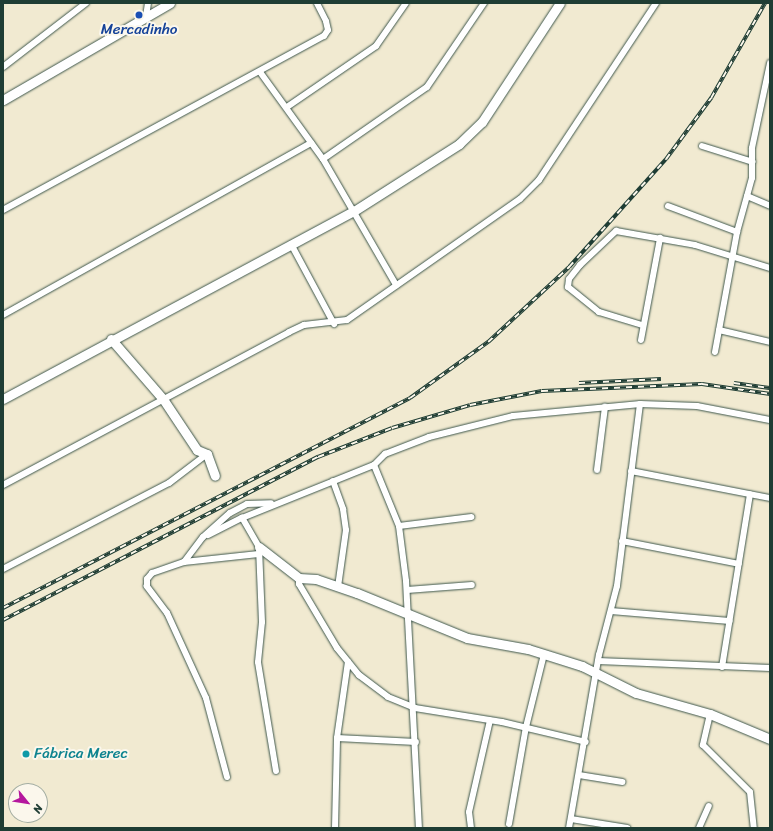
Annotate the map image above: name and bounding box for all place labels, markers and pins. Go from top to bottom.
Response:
marker: Mercadinho [134,10,144,20]
place label: Mercadinho [101,21,177,39]
place label: Fábrica Merec [34,745,128,763]
marker: Fábrica Merec [21,749,31,759]

